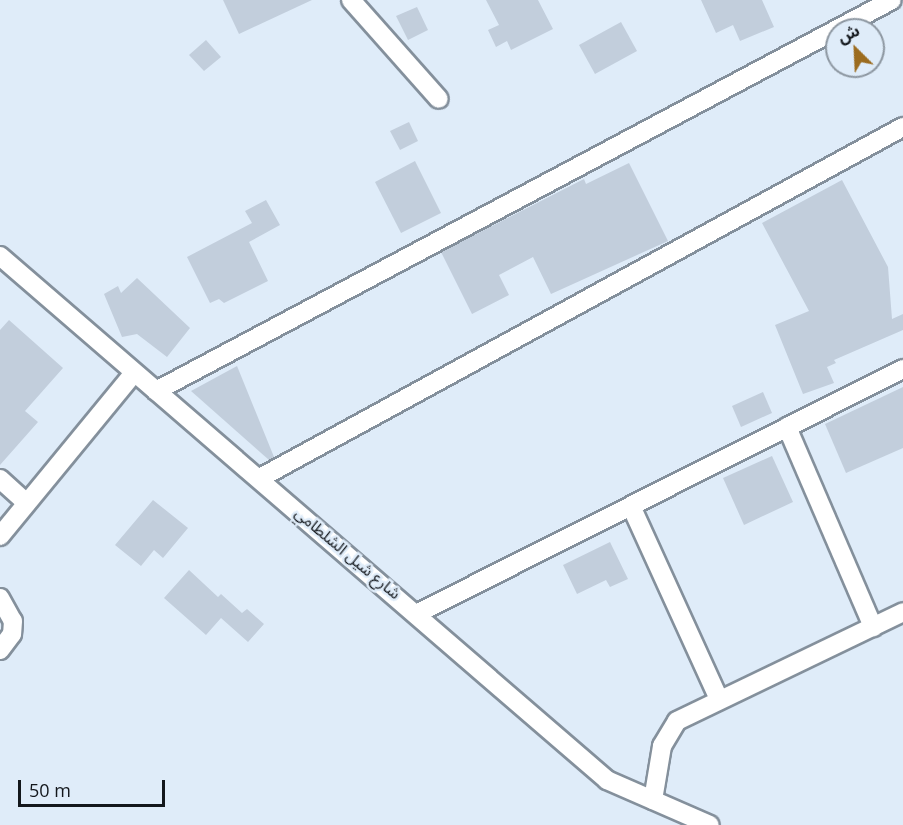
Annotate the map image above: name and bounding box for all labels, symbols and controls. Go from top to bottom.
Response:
north arrow [825,18,885,78]
text: ش [834,19,863,48]
street label: شارع شيل الشلطامي [291,503,405,603]
scale bar [21,768,168,806]
text: 50 m [29,778,71,802]

